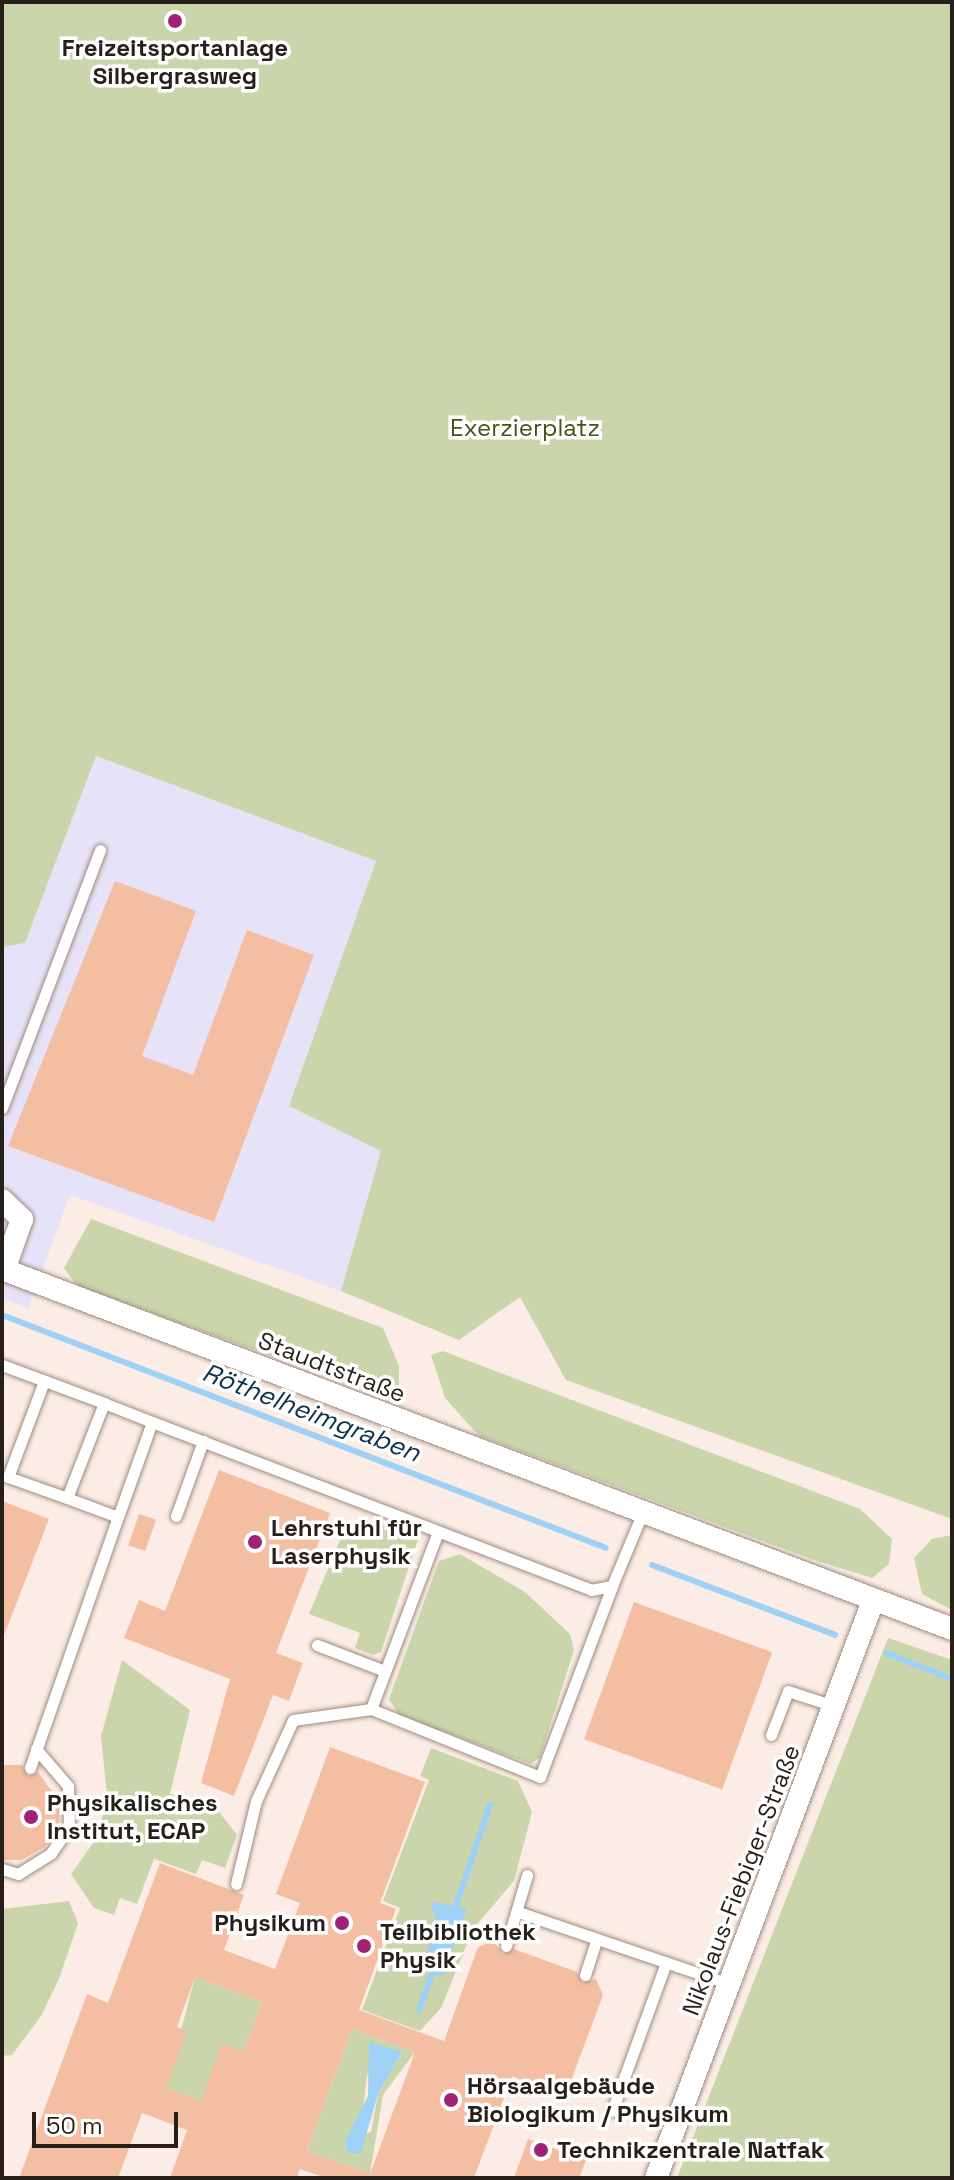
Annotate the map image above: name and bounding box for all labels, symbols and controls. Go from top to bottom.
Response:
marker: Freizeitsportanlage Silbergrasweg [166,12,184,30]
place label: Freizeitsportanlage Silbergrasweg [62,34,288,90]
park label: Exerzierplatz [450,414,600,442]
street label: Staudtstraße [254,1326,410,1408]
water label: Röthelheimgraben [198,1357,424,1469]
place label: Lehrstuhl für Laserphysik [271,1514,422,1570]
marker: Lehrstuhl für Laserphysik [246,1533,264,1551]
street label: Nikolaus-Fiebiger-Straße [676,1741,806,2019]
place label: Physikalisches Institut, ECAP [47,1789,218,1845]
marker: Physikalisches Institut, ECAP [22,1808,40,1826]
place label: Physikum [214,1909,326,1937]
marker: Physikum [333,1914,351,1932]
place label: Teilbibliothek Physik [380,1918,536,1974]
marker: Teilbibliothek Physik [355,1937,373,1955]
place label: Hörsaalgebäude Biologikum / Physikum [467,2072,729,2128]
marker: Hörsaalgebäude Biologikum / Physikum [442,2091,460,2109]
scale bar [36,2096,182,2146]
text: 50 m [46,2110,103,2141]
place label: Technikzentrale Natfak [557,2136,824,2164]
marker: Technikzentrale Natfak [532,2141,550,2159]

